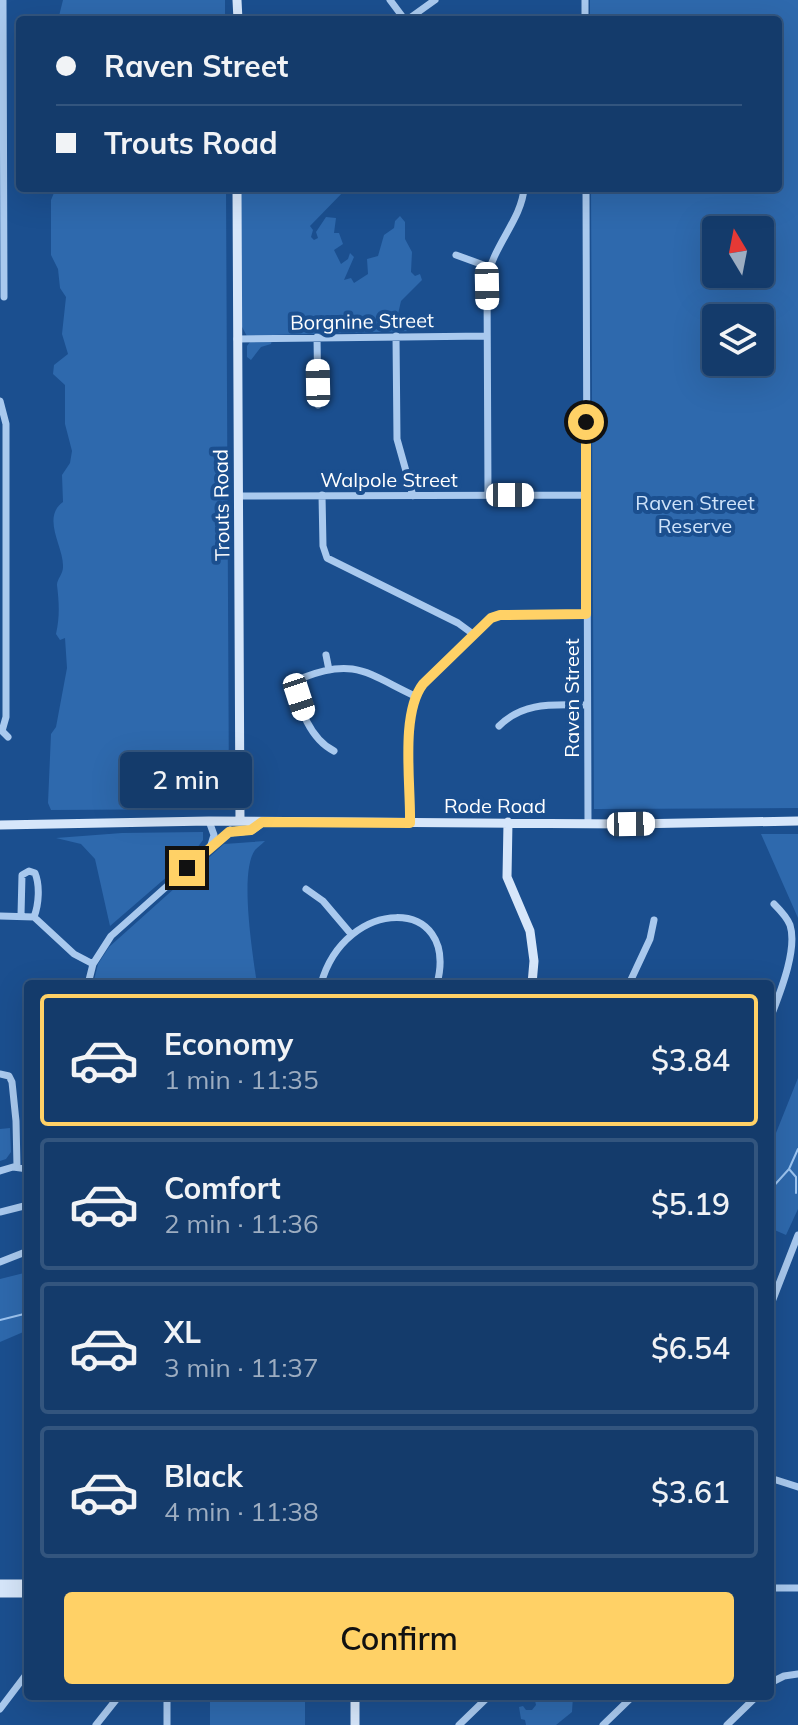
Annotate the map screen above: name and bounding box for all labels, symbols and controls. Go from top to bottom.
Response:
text: Raven Street [104,47,288,85]
text: Trouts Road [104,124,278,162]
north arrow [702,216,774,288]
map controls [702,216,774,376]
car [475,262,499,310]
button: layers [702,304,774,376]
street label: Borgnine Street [290,307,434,335]
car [306,359,330,407]
route start [568,404,604,440]
street label: Trouts Road [208,449,234,561]
street label: Walpole Street [320,467,458,492]
car [486,483,534,507]
park label: Raven Street Reserve [635,490,755,538]
street label: Raven Street [559,638,584,758]
car [280,670,318,724]
callout: 2 min [121,752,253,808]
text: 2 min [152,763,220,796]
street label: Rode Road [444,793,546,818]
car [607,812,655,836]
route end [169,850,205,886]
icon: car [68,1024,140,1096]
text: Economy [164,1025,293,1063]
text: $3.84 [651,1041,730,1079]
text: 1 min · 11:35 [164,1063,319,1096]
icon: car [68,1168,140,1240]
text: Comfort [164,1169,281,1207]
text: $5.19 [651,1185,730,1223]
text: 2 min · 11:36 [164,1207,319,1240]
icon: car [68,1312,140,1384]
text: XL [164,1313,201,1351]
text: $6.54 [651,1329,730,1367]
text: 3 min · 11:37 [164,1351,319,1384]
icon: car [68,1456,140,1528]
text: Black [164,1457,243,1495]
text: $3.61 [651,1473,730,1511]
text: 4 min · 11:38 [164,1495,319,1528]
button: Confirm [64,1592,734,1684]

